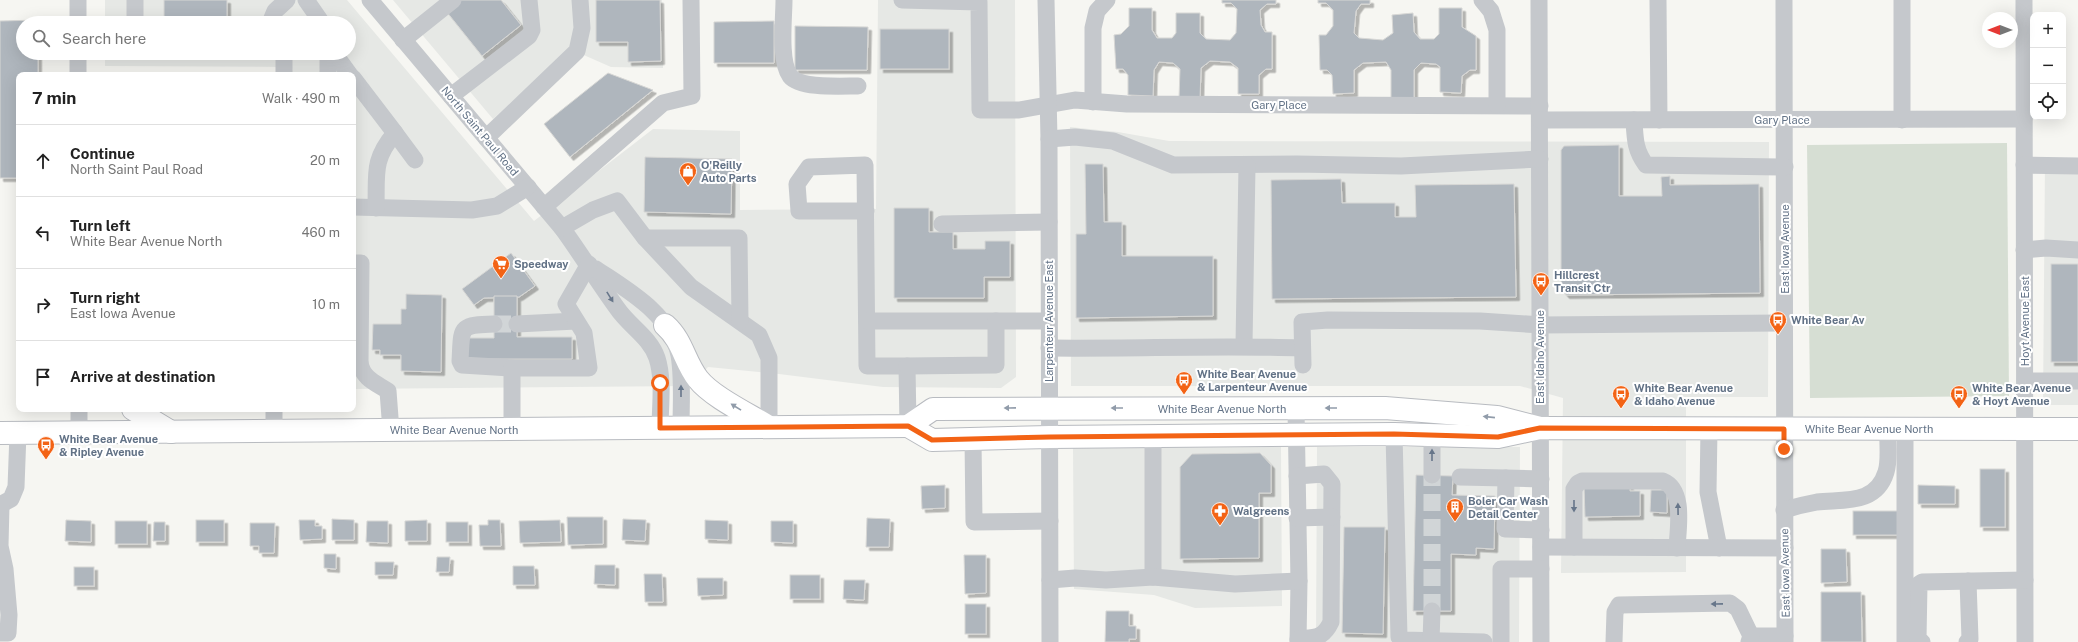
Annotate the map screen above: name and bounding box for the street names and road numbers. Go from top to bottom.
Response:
street label: North Saint Paul Road [439,84,521,178]
street label: Gary Place [1251,99,1307,111]
street label: Gary Place [1754,114,1810,126]
street label: East Iowa Avenue [1779,204,1791,294]
street label: Larpenteur Avenue East [1043,260,1055,382]
street label: Hoyt Avenue East [2019,276,2031,366]
street label: East Idaho Avenue [1534,310,1546,404]
street label: White Bear Avenue North [1158,403,1286,415]
street label: White Bear Avenue North [1805,423,1933,435]
street label: White Bear Avenue North [390,424,518,436]
street label: East Iowa Avenue [1778,528,1792,618]

